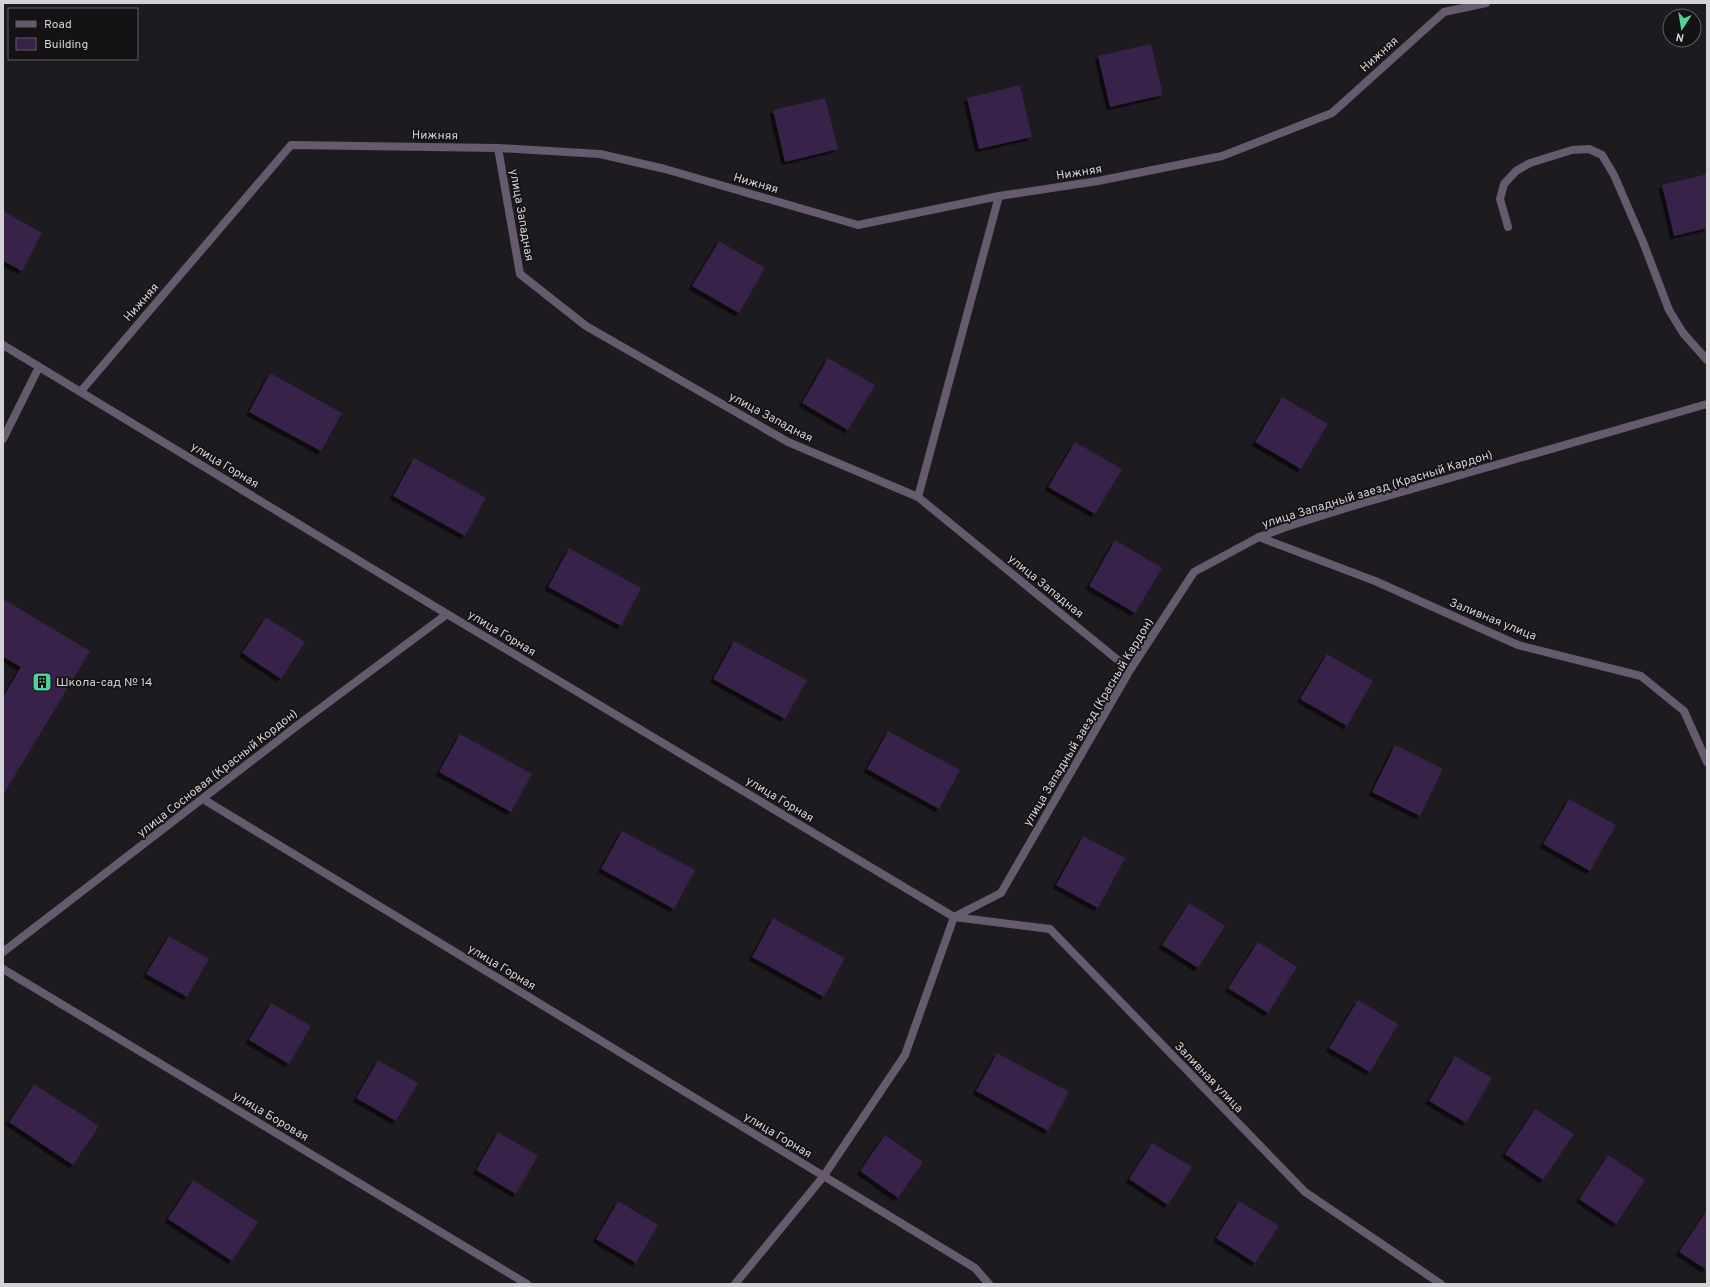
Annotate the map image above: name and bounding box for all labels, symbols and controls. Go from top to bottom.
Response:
legend [8,8,138,60]
north arrow [1662,8,1702,48]
text: Road [44,17,72,33]
text: N [1675,29,1685,44]
street label: Нижняя [1357,33,1402,76]
text: Building [44,37,88,53]
street label: Нижняя [412,128,458,144]
street label: Нижняя [1055,161,1103,185]
street label: улица Западная [505,168,537,262]
street label: Нижняя [731,170,780,198]
street label: Нижняя [121,280,163,325]
street label: улица Западная [726,389,815,447]
street label: улица Горная [187,439,262,493]
street label: улица Западный заезд (Красный Кардон) [1260,447,1495,533]
street label: улица Западная [1004,551,1087,622]
street label: Заливная улица [1447,595,1539,645]
street label: улица Горная [464,607,539,661]
street label: улица Западный заезд (Красный Кардон) [1020,615,1158,830]
building icon: Школа-сад № 14 [31,671,53,693]
place label: Школа-сад № 14 [56,675,152,691]
street label: улица Сосновая (Красный Кордон) [134,706,301,841]
street label: улица Горная [742,773,817,827]
street label: улица Горная [464,941,539,995]
street label: Заливная улица [1170,1039,1246,1117]
street label: улица Боровая [230,1088,311,1146]
street label: улица Горная [740,1109,815,1163]

